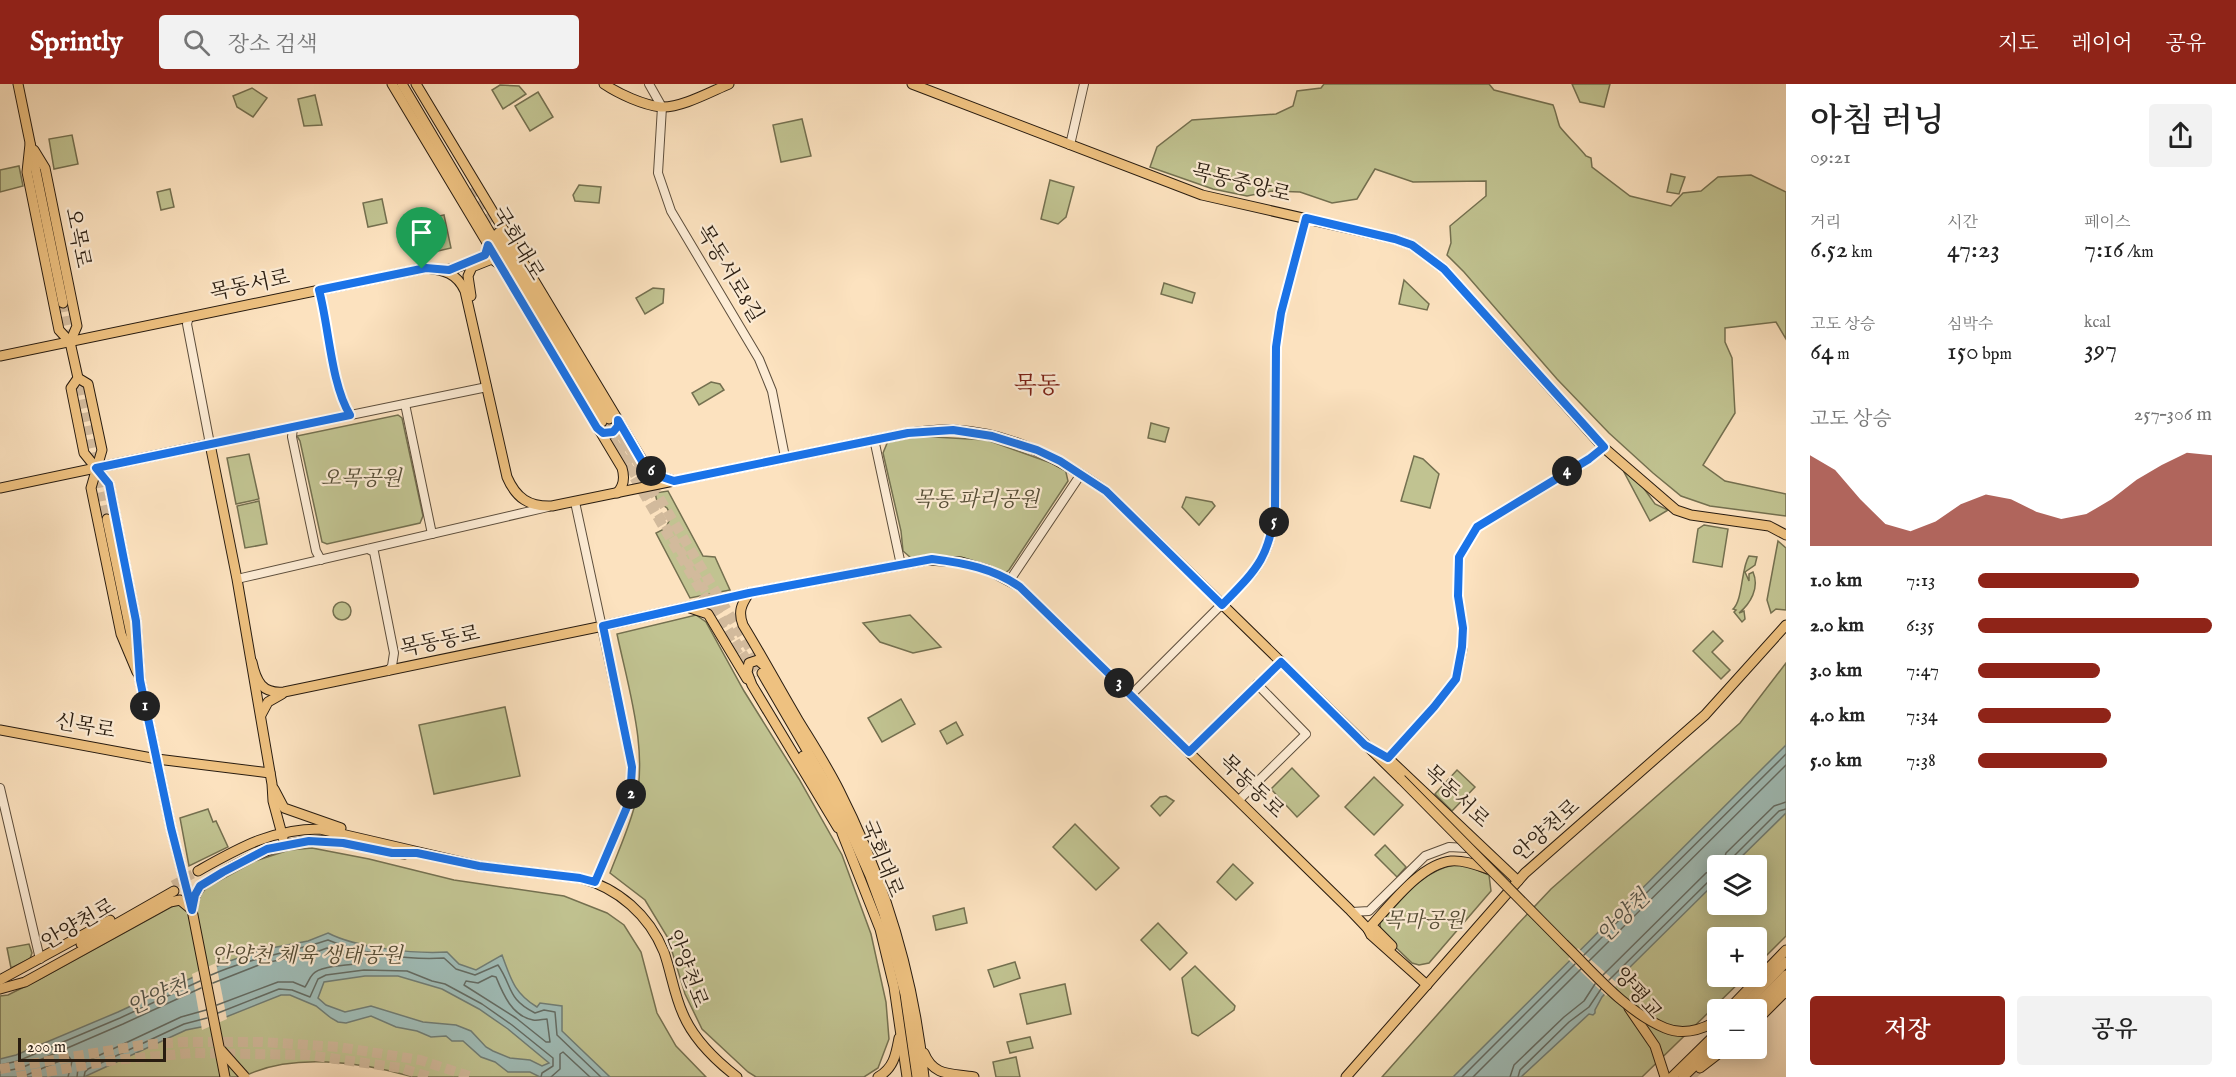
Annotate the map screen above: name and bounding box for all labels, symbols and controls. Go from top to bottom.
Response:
search box [159,15,579,69]
text: Sprintly [30,25,123,60]
icon: search [180,26,213,59]
text: 장소 검색 [228,31,318,59]
text: 지도 [1998,31,2039,58]
text: 레이어 [2072,31,2132,58]
text: 공유 [2165,31,2206,58]
text: 아침 러닝 [1810,101,1945,143]
button: share [2149,104,2212,167]
text: 09:21 [1810,145,1851,170]
street label: 목동중앙로 [1189,159,1293,209]
street label: 국회대로 [485,202,549,286]
street label: 오목로 [58,206,96,270]
pin [396,207,447,269]
text: 거리 [1810,213,1841,233]
text: 시간 [1947,213,1978,233]
text: 페이스 [2084,213,2130,233]
icon: arrive [405,216,438,249]
street label: 목동서로8길 [689,220,769,328]
text: 6.52 [1810,233,1848,266]
text: 47:23 [1947,233,2000,266]
text: 7:16 [2084,233,2124,266]
text: km [1848,243,1873,263]
text: /km [2124,243,2154,263]
street label: 목동서로 [208,264,292,308]
text: kcal [2084,313,2111,333]
text: 고도 상승 [1810,315,1875,335]
text: 심박수 [1947,315,1993,335]
text: 397 [2084,333,2117,366]
text: 64 [1810,335,1834,368]
text: 150 [1947,335,1979,368]
text: m [1834,345,1850,365]
text: bpm [1979,345,2012,365]
district label: 목동 [1014,371,1060,402]
text: 257–306 m [2134,402,2212,427]
text: 고도 상승 [1810,407,1892,432]
pin: 6 [636,456,666,486]
pin: 4 [1552,456,1582,486]
text: 6 [648,461,654,481]
text: 4 [1563,461,1571,481]
park label: 오목공원 [320,466,403,493]
park label: 목동 파리공원 [913,487,1041,514]
pin: 5 [1259,507,1289,537]
text: 5 [1271,512,1277,532]
text: 1.0 km [1810,568,1862,593]
text: 7:13 [1906,568,1936,593]
text: 2.0 km [1810,613,1864,638]
text: 6:35 [1906,613,1934,638]
street label: 목동동로 [398,620,482,664]
text: 3.0 km [1810,658,1862,683]
text: 7:47 [1906,658,1939,683]
pin: 3 [1104,668,1134,698]
text: 3 [1116,673,1122,693]
pin: 1 [130,691,160,721]
text: 1 [142,696,148,716]
text: 4.0 km [1810,703,1865,728]
text: 7:34 [1906,703,1938,728]
street label: 신목로 [53,708,117,746]
text: 5.0 km [1810,748,1862,773]
text: 7:38 [1906,748,1936,773]
street label: 목동동로 [1212,749,1290,825]
street label: 목동서로 [1417,759,1495,835]
pin: 2 [616,779,646,809]
text: 2 [627,784,635,804]
street label: 안양천로 [1508,794,1586,868]
street label: 국회대로 [853,816,909,902]
map controls [1707,855,1767,1059]
button: layers [1707,855,1767,915]
water label: 안양천 [1592,883,1658,949]
street label: 안양천로 [37,893,121,957]
park label: 목마공원 [1383,908,1466,935]
street label: 안양천로 [659,926,713,1012]
button: + [1707,927,1767,987]
park label: 안양천 체육 생태공원 [211,943,404,970]
street label: 양평교 [1607,962,1667,1026]
water label: 안양천 [123,971,194,1022]
button: 저장 [1810,996,2005,1065]
button: 공유 [2017,996,2212,1065]
button: − [1707,999,1767,1059]
scale bar [18,1035,166,1062]
text: 200 m [27,1038,66,1058]

